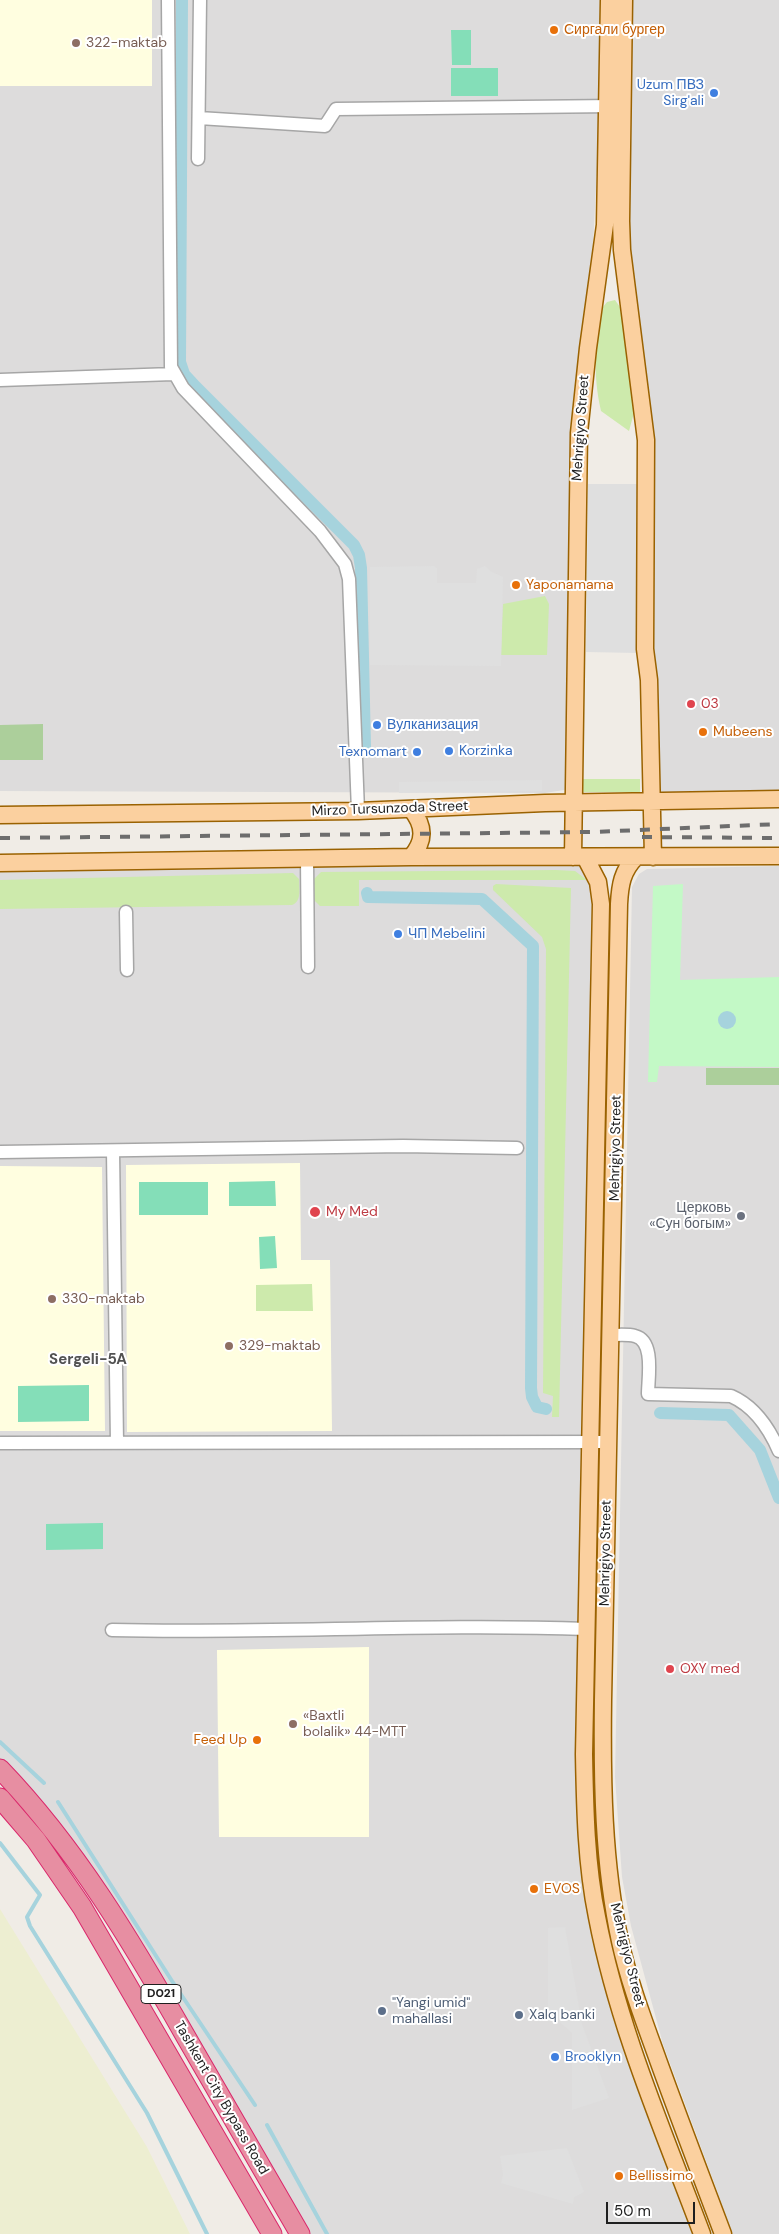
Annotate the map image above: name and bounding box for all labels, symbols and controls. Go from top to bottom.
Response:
place label: Сиргали бургер [564,22,665,38]
marker: Сиргали бургер [548,24,560,36]
place label: 322-maktab [86,35,167,51]
marker: 322-maktab [70,37,82,49]
place label: Uzum ПВЗ Sirg'ali [637,77,704,110]
marker: Uzum ПВЗ Sirg'ali [708,87,720,99]
street label: Mehrigiyo Street [569,374,593,482]
place label: Yaponamama [526,577,614,593]
marker: Yaponamama [510,579,522,591]
place label: 03 [701,696,719,712]
marker: 03 [685,698,697,710]
place label: Вулканизация [387,717,478,733]
marker: Вулканизация [371,719,383,731]
place label: Mubeens [713,724,773,740]
marker: Mubeens [697,726,709,738]
place label: Korzinka [459,743,513,759]
place label: Texnomart [339,744,407,760]
marker: Korzinka [443,745,455,757]
marker: Texnomart [411,746,423,758]
street label: Mirzo Tursunzoda Street [311,798,469,820]
place label: ЧП Mebelini [408,926,485,942]
marker: ЧП Mebelini [392,928,404,940]
street label: Mehrigiyo Street [607,1095,625,1201]
place label: Церковь «Сун богым» [649,1200,731,1232]
place label: My Med [326,1204,378,1220]
marker: My Med [308,1205,322,1219]
marker: Церковь «Сун богым» [735,1210,747,1222]
place label: 330-maktab [62,1291,145,1307]
marker: 330-maktab [46,1293,58,1305]
place label: 329-maktab [239,1338,321,1354]
marker: 329-maktab [223,1340,235,1352]
district label: Sergeli-5A [49,1351,127,1369]
street label: Mehrigiyo Street [597,1500,615,1606]
place label: OXY med [680,1661,740,1677]
marker: OXY med [664,1663,676,1675]
place label: «Baxtli bolalik» 44-MTT [303,1708,406,1740]
marker: «Baxtli bolalik» 44-MTT [287,1718,299,1730]
place label: Feed Up [193,1732,247,1748]
marker: Feed Up [251,1734,263,1746]
place label: EVOS [544,1881,580,1897]
marker: EVOS [528,1883,540,1895]
street label: Mehrigiyo Street [606,1901,648,2009]
road number: D021 [141,1985,181,2004]
place label: "Yangi umid" mahallasi [392,1995,470,2028]
marker: "Yangi umid" mahallasi [376,2005,388,2017]
place label: Xalq banki [529,2007,595,2023]
marker: Xalq banki [513,2009,525,2021]
street label: Tashkent City Bypass Road [170,2018,272,2178]
place label: Brooklyn [565,2049,621,2065]
marker: Brooklyn [549,2051,561,2063]
place label: Bellissimo [629,2168,693,2184]
marker: Bellissimo [613,2170,625,2182]
scale bar [609,2192,698,2224]
text: 50 m [614,2201,651,2221]

